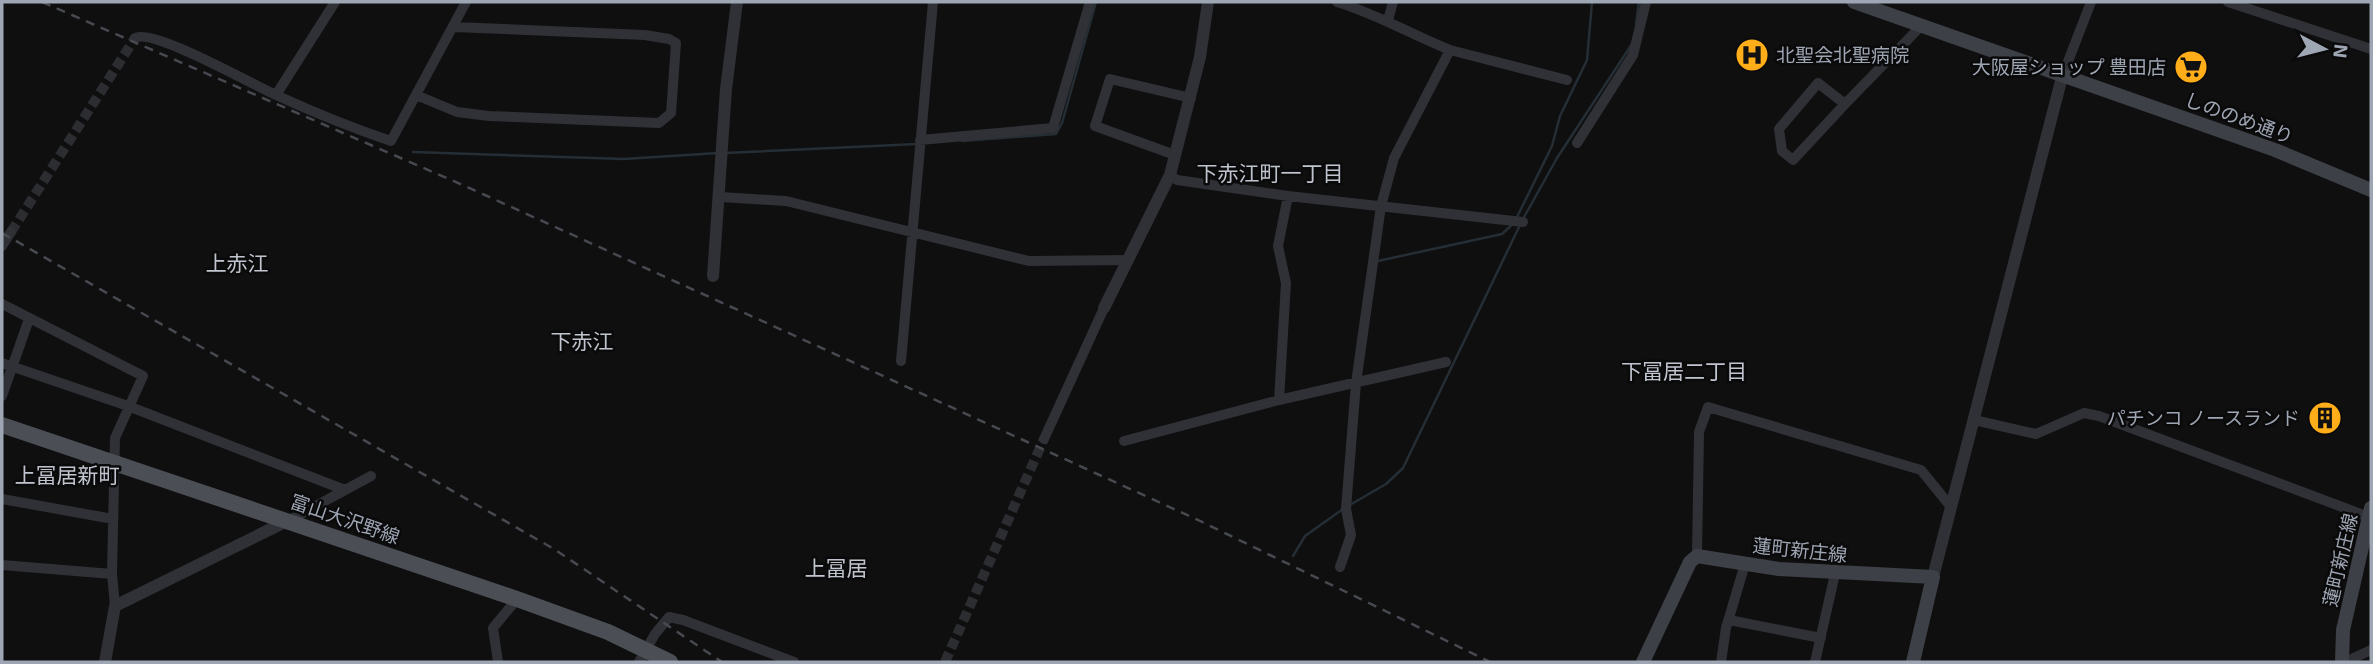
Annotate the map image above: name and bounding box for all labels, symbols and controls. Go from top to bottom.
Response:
north arrow [2289,14,2359,84]
hospital icon: 北聖会北聖病院 [1733,36,1771,74]
place label: 北聖会北聖病院 [1776,43,1909,66]
text: N [2329,43,2354,59]
supermarket icon: 大阪屋ショップ 豊田店 [2172,48,2210,86]
place label: 大阪屋ショップ 豊田店 [1972,55,2166,78]
street label: しののめ通り [2182,87,2297,148]
district label: 下赤江町一丁目 [1197,160,1344,185]
district label: 上赤江 [206,250,269,275]
district label: 下赤江 [551,328,614,353]
district label: 下冨居二丁目 [1621,358,1747,383]
building icon: パチンコ ノースランド [2306,399,2344,437]
place label: パチンコ ノースランド [2107,406,2300,429]
district label: 上冨居新町 [15,462,120,487]
street label: 富山大沢野線 [288,489,403,548]
street label: 蓮町新庄線 [2318,511,2361,609]
street label: 蓮町新庄線 [1752,533,1849,566]
district label: 上冨居 [805,555,868,580]

